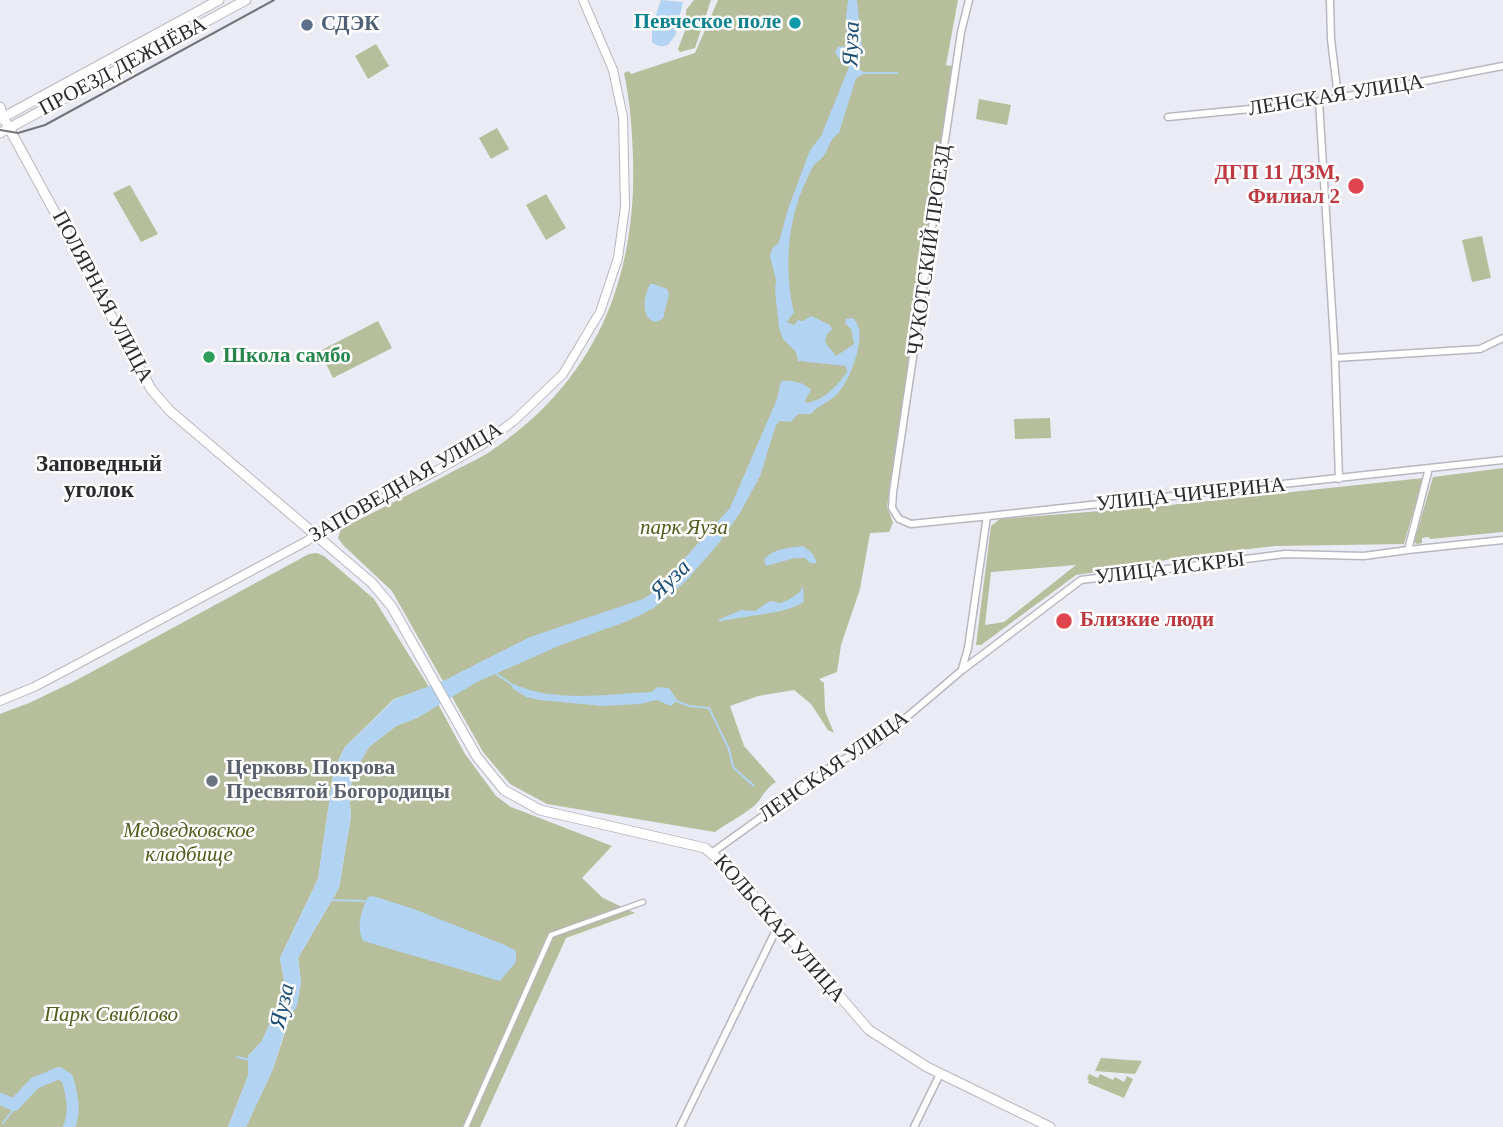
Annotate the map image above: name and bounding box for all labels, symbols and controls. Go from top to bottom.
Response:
place label: Певческое поле [634,10,781,36]
street label: ПРОЕЗД ДЕЖНЁВА [35,12,211,122]
place label: СДЭК [321,12,380,38]
marker: Певческое поле [787,15,803,31]
marker: СДЭК [299,17,315,33]
water label: Яуза [837,21,867,67]
street label: ЛЕНСКАЯ УЛИЦА [1247,70,1425,122]
street label: ЧУКОТСКИЙ ПРОЕЗД [903,143,957,357]
place label: ДГП 11 ДЗМ, Филиал 2 [1214,161,1340,211]
marker: ДГП 11 ДЗМ, Филиал 2 [1346,176,1366,196]
street label: ПОЛЯРНАЯ УЛИЦА [46,207,158,387]
place label: Школа самбо [223,344,351,370]
marker: Школа самбо [201,349,217,365]
street label: ЗАПОВЕДНАЯ УЛИЦА [305,417,507,549]
district label: Заповедный уголок [36,451,162,505]
street label: УЛИЦА ЧИЧЕРИНА [1095,473,1287,517]
park label: парк Яуза [640,515,728,541]
street label: УЛИЦА ИСКРЫ [1094,547,1246,591]
water label: Яуза [645,554,697,606]
place label: Близкие люди [1080,608,1214,634]
marker: Близкие люди [1054,611,1074,631]
street label: ЛЕНСКАЯ УЛИЦА [754,706,914,828]
place label: Церковь Покрова Пресвятой Богородицы [226,756,450,806]
marker: Церковь Покрова Пресвятой Богородицы [204,773,220,789]
park label: Медведковское кладбище [123,818,255,868]
street label: КОЛЬСКАЯ УЛИЦА [708,850,850,1008]
water label: Яуза [264,981,302,1031]
park label: Парк Свиблово [44,1002,178,1028]

